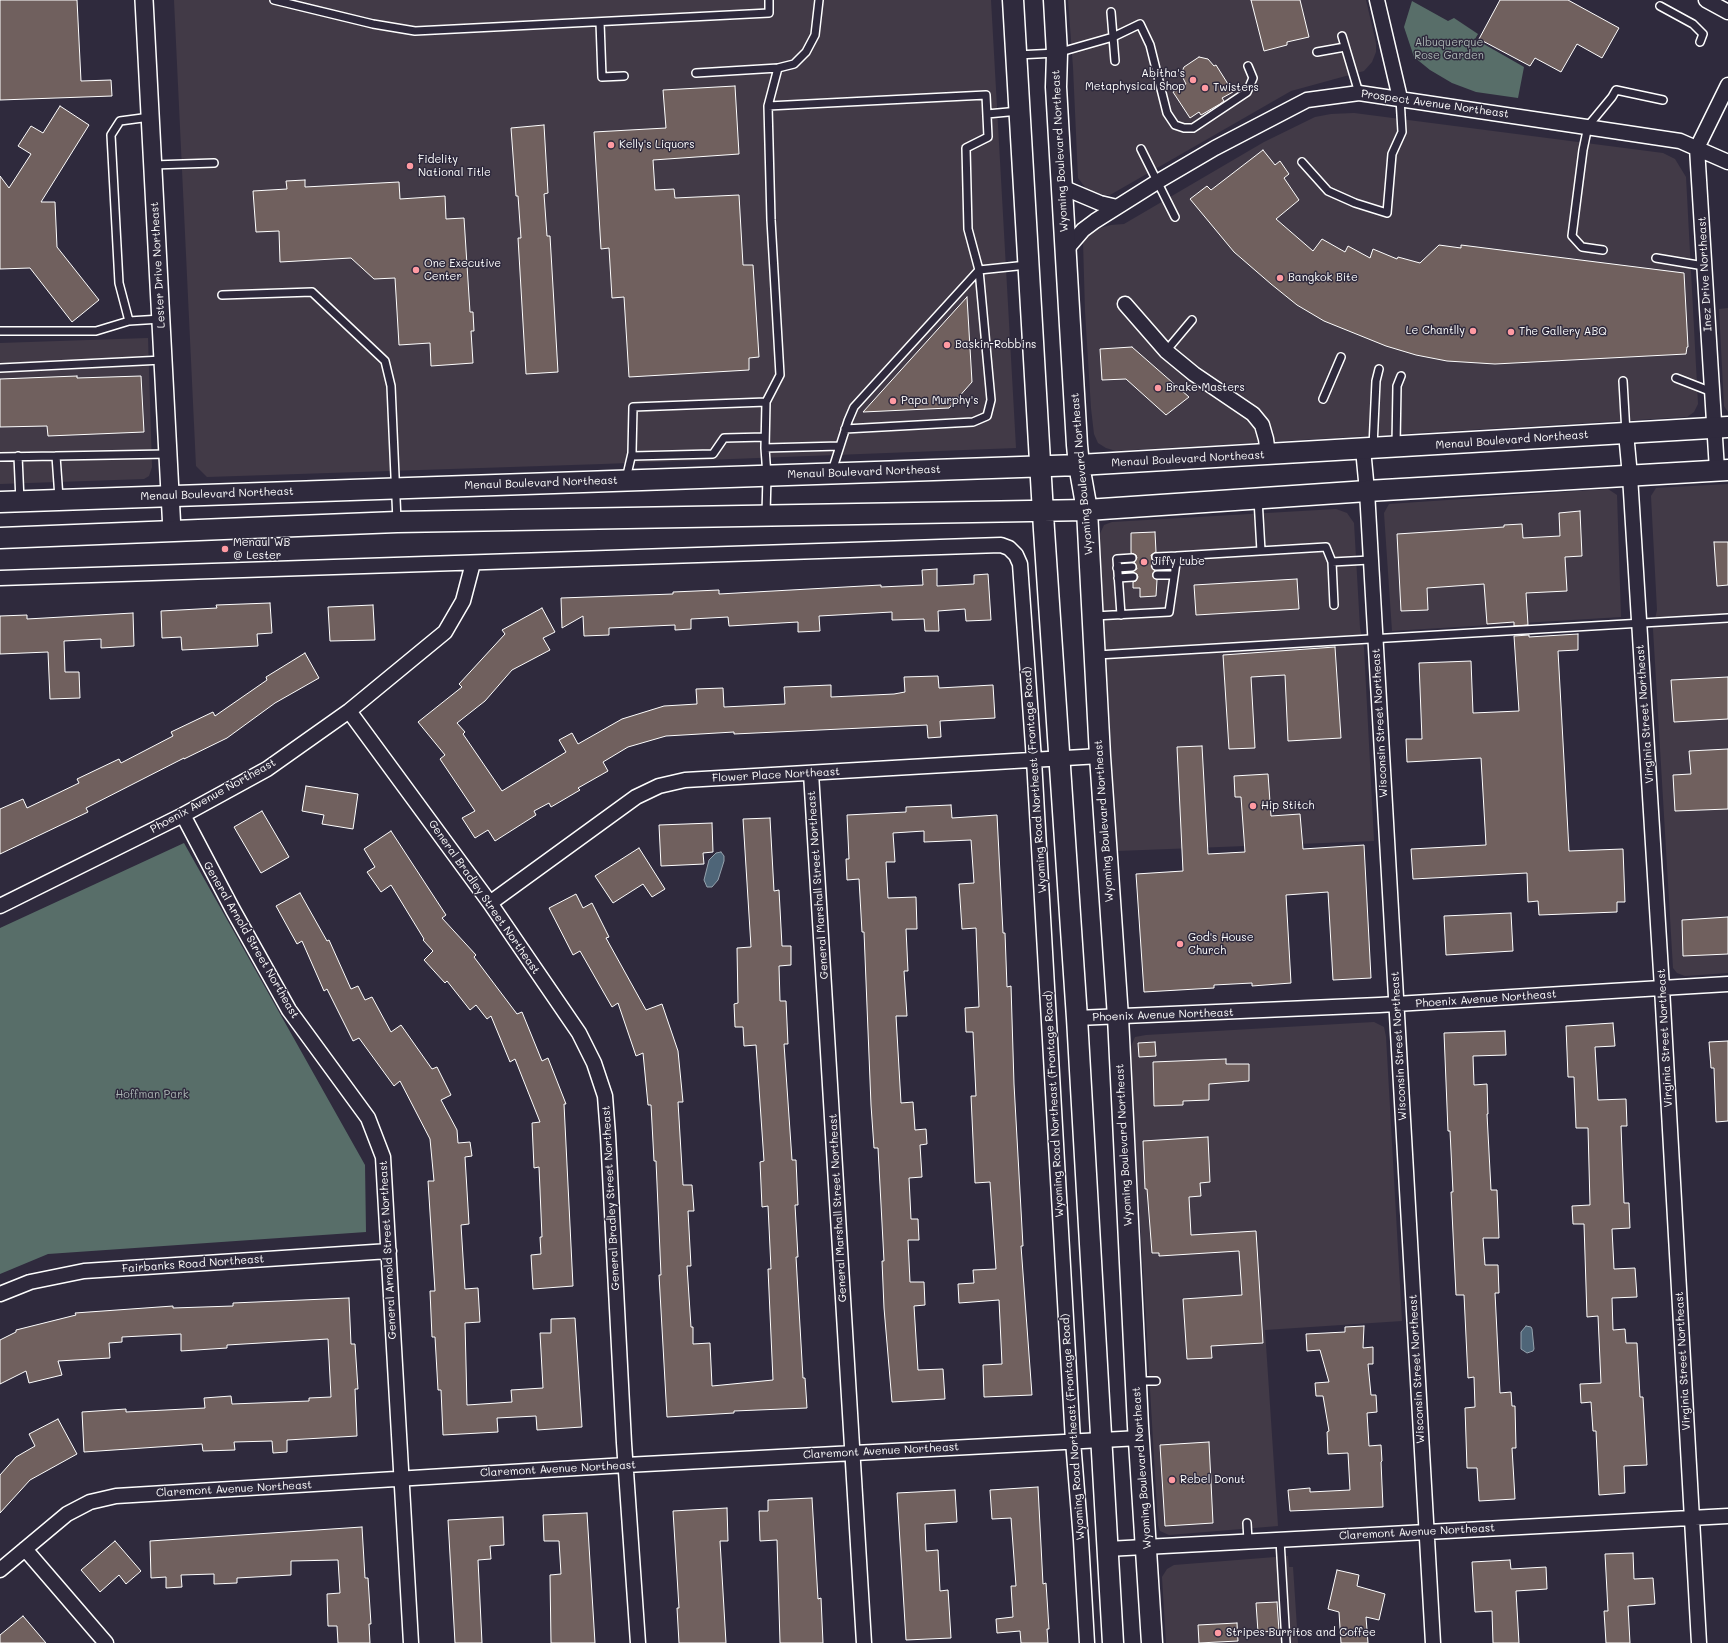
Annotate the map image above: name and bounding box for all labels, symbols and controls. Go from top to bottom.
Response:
park label: Albuquerque Rose Garden [1414,36,1484,62]
place label: Abitha's Metaphysical Shop [1085,67,1185,93]
street label: Wyoming Boulevard Northeast [1049,69,1071,233]
marker: Abitha's Metaphysical Shop [1188,75,1198,85]
place label: Twisters [1213,81,1259,95]
marker: Twisters [1200,83,1210,93]
street label: Prospect Avenue Northeast [1360,87,1510,121]
place label: Kelly's Liquors [619,138,695,152]
marker: Kelly's Liquors [606,140,616,150]
place label: Fidelity National Title [418,153,491,179]
marker: Fidelity National Title [405,161,415,171]
street label: Lester Drive Northeast [148,202,168,328]
street label: Inez Drive Northeast [1695,216,1715,332]
place label: One Executive Center [424,257,501,283]
marker: One Executive Center [411,265,421,275]
place label: Bangkok Bite [1288,271,1358,285]
marker: Bangkok Bite [1275,273,1285,283]
place label: Le Chantlly [1406,324,1465,338]
place label: The Gallery ABQ [1519,325,1607,339]
marker: Le Chantlly [1468,326,1478,336]
marker: The Gallery ABQ [1506,327,1516,337]
place label: Baskin-Robbins [955,338,1036,352]
marker: Baskin-Robbins [942,340,952,350]
place label: Brake Masters [1166,381,1245,395]
marker: Brake Masters [1153,383,1163,393]
street label: Wyoming Boulevard Northeast [1068,392,1096,556]
place label: Papa Murphy's [901,394,979,408]
marker: Papa Murphy's [888,396,898,406]
street label: Menaul Boulevard Northeast [1435,428,1589,452]
street label: Menaul Boulevard Northeast [1111,448,1265,470]
street label: Menaul Boulevard Northeast [787,463,941,481]
street label: Menaul Boulevard Northeast [464,474,618,492]
street label: Menaul Boulevard Northeast [140,485,294,503]
place label: Menaul WB @ Lester [233,536,290,562]
marker: Menaul WB @ Lester [220,544,230,554]
place label: Jiffy Lube [1152,555,1205,569]
marker: Jiffy Lube [1139,557,1149,567]
street label: Virginia Street Northeast [1634,644,1656,784]
street label: Wisconsin Street Northeast [1370,648,1390,798]
street label: Wyoming Road Northeast (Frontage Road) [1020,666,1050,894]
street label: Wyoming Boulevard Northeast [1092,739,1116,903]
street label: Phoenix Avenue Northeast [148,756,278,836]
street label: Flower Place Northeast [712,765,840,785]
street label: General Marshall Street Northeast [805,790,831,980]
place label: Hip Stitch [1261,799,1314,813]
marker: Hip Stitch [1248,801,1258,811]
street label: General Bradley Street Northeast [426,817,542,977]
street label: General Arnold Street Northeast [201,859,301,1021]
place label: God's House Church [1188,931,1253,957]
marker: God's House Church [1175,939,1185,949]
street label: Virginia Street Northeast [1655,968,1675,1108]
street label: Wisconsin Street Northeast [1389,971,1409,1121]
street label: Phoenix Avenue Northeast [1415,987,1557,1011]
street label: Wyoming Road Northeast (Frontage Road) [1041,990,1067,1218]
street label: Phoenix Avenue Northeast [1092,1006,1234,1024]
street label: Wyoming Boulevard Northeast [1113,1063,1135,1227]
park label: Hoffman Park [115,1088,189,1102]
street label: General Bradley Street Northeast [600,1105,622,1291]
street label: General Marshall Street Northeast [826,1113,850,1303]
street label: General Arnold Street Northeast [377,1160,399,1340]
street label: Fairbanks Road Northeast [121,1252,265,1276]
street label: Virginia Street Northeast [1673,1291,1693,1431]
street label: Wisconsin Street Northeast [1407,1294,1427,1444]
street label: Wyoming Road Northeast (Frontage Road) [1058,1313,1088,1541]
street label: Wyoming Boulevard Northeast [1130,1386,1154,1550]
street label: Claremont Avenue Northeast [803,1440,959,1462]
street label: Claremont Avenue Northeast [480,1458,636,1480]
place label: Rebel Donut [1180,1473,1245,1487]
marker: Rebel Donut [1167,1475,1177,1485]
street label: Claremont Avenue Northeast [156,1478,312,1500]
street label: Claremont Avenue Northeast [1339,1521,1495,1543]
place label: Stripes Burritos and Coffee [1226,1626,1376,1640]
marker: Stripes Burritos and Coffee [1213,1628,1223,1638]

